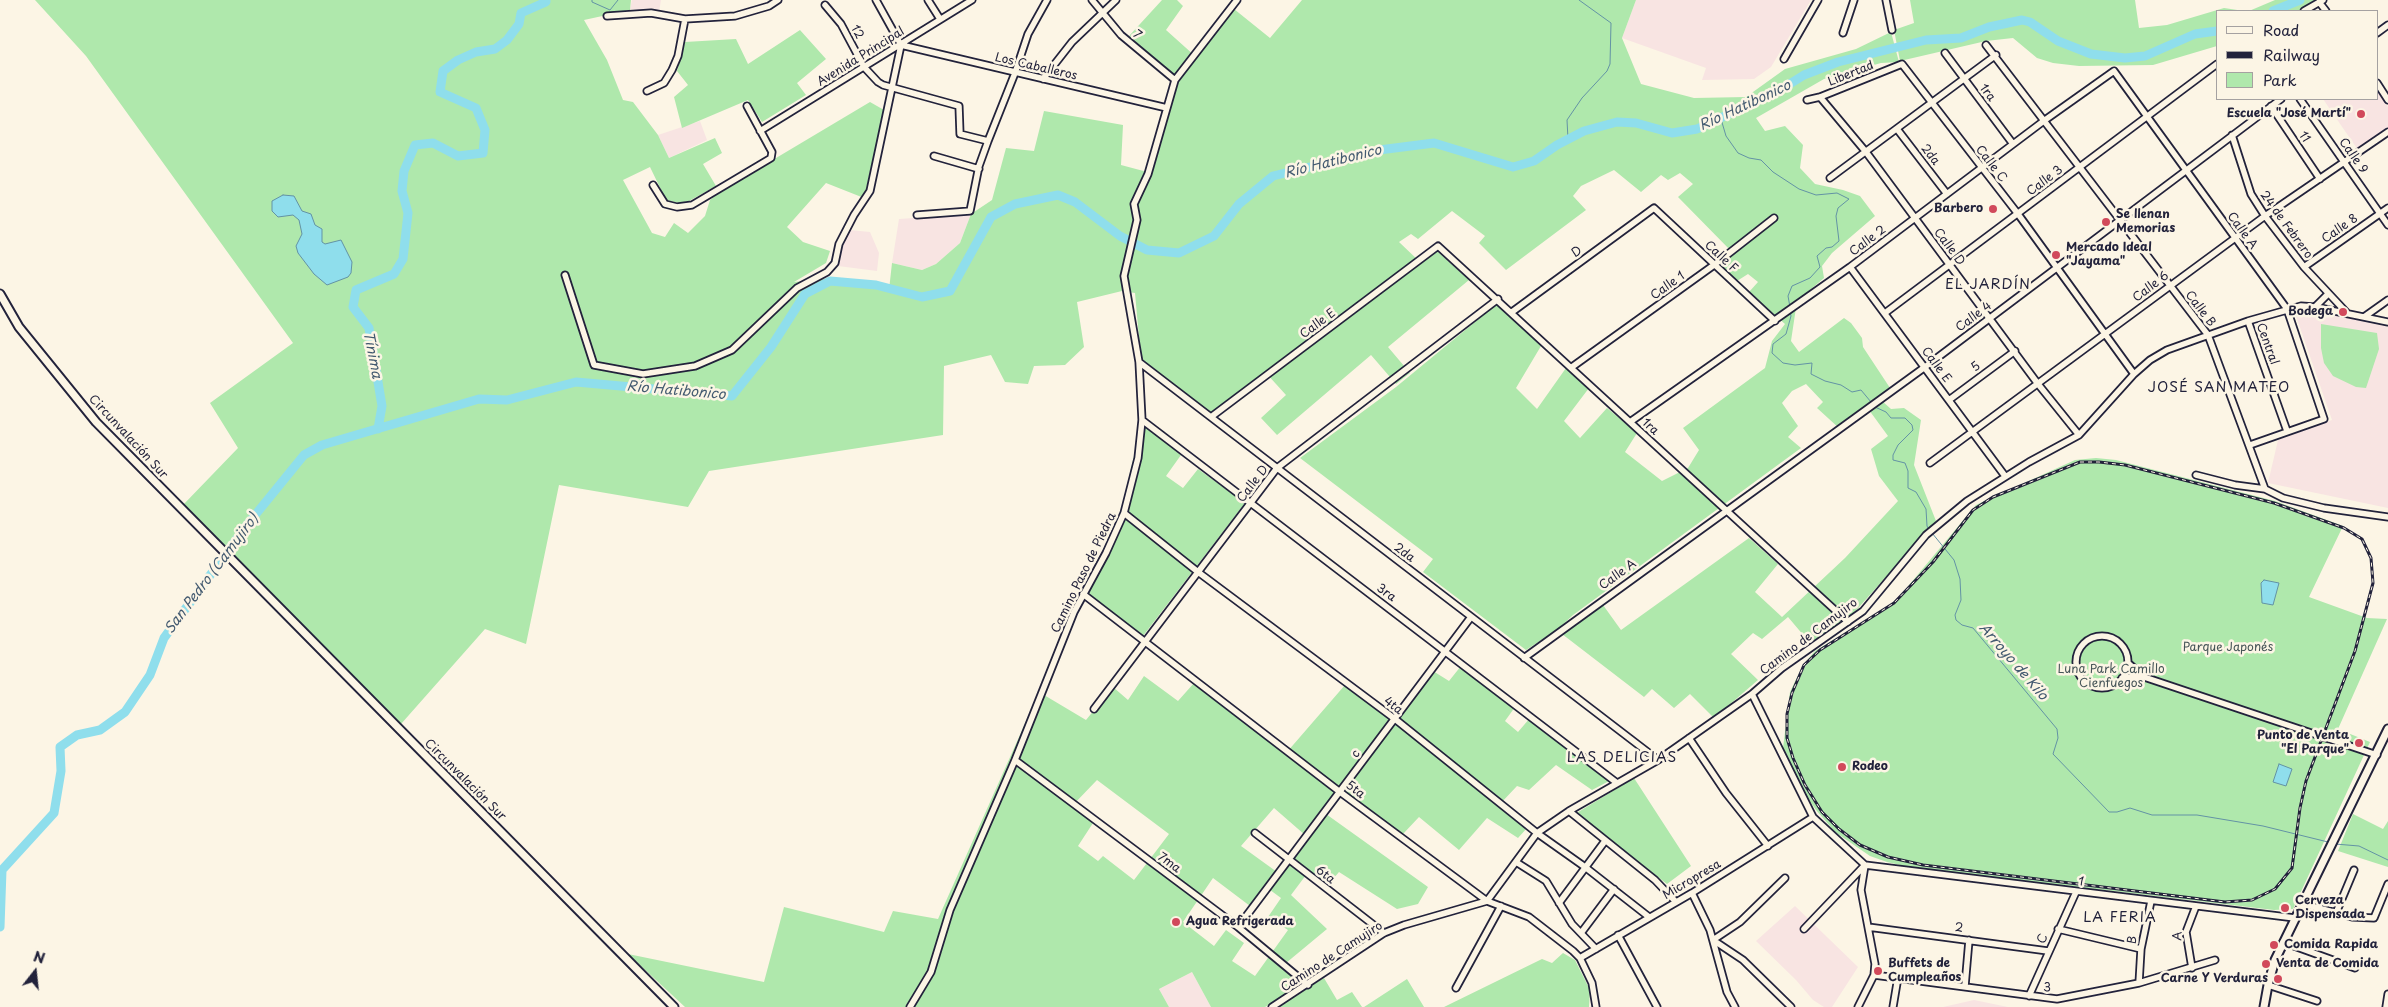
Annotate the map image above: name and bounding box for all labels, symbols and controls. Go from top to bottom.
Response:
legend [2216,10,2378,100]
text: Road [2263,18,2299,41]
street label: 12 [847,22,867,42]
street label: Avenida Principal [815,24,907,90]
street label: 7 [1130,27,1144,43]
text: Railway [2263,43,2320,66]
street label: Los Caballeros [993,51,1079,83]
street label: Libertad [1826,58,1876,90]
text: Park [2263,68,2297,91]
water label: Río Hatibonico [1697,77,1793,135]
street label: 1ra [1976,81,1998,105]
place label: Escuela "José Martí" [2227,107,2351,121]
marker: Escuela "José Martí" [2355,108,2367,120]
street label: 11 [2295,129,2313,145]
street label: Calle 9 [2336,135,2370,177]
water label: Río Hatibonico [1283,142,1383,182]
street label: 2da [1917,142,1943,168]
street label: Calle C [1972,143,2010,185]
street label: Calle 3 [2024,163,2066,199]
street label: 24 de Febrero [2257,188,2315,262]
place label: Barbero [1934,202,1983,216]
marker: Barbero [1987,203,1999,215]
place label: Se llenan Memorias [2116,208,2175,236]
street label: Calle A [2224,210,2260,252]
street label: Calle 8 [2319,211,2361,247]
marker: Se llenan Memorias [2100,216,2112,228]
street label: Calle 2 [1847,223,1889,259]
street label: Calle D [1930,226,1968,268]
street label: Calle F [1701,238,1741,276]
place label: Mercado Ideal "Jayama" [2066,241,2152,269]
street label: D [1569,243,1585,261]
marker: Mercado Ideal "Jayama" [2050,249,2062,261]
street label: Calle 1 [1648,269,1688,303]
street label: Calle 6 [2130,269,2172,305]
district label: EL JARDÍN [1945,277,2031,293]
street label: Calle B [2182,288,2218,330]
street label: Calle 4 [1953,299,1995,335]
place label: Bodega [2288,305,2333,319]
street label: Calle E [1297,306,1339,342]
marker: Bodega [2337,306,2349,318]
street label: Central [2253,321,2281,367]
water label: Tínima [359,330,385,380]
street label: Calle E [1918,344,1954,386]
street label: 5 [1969,359,1983,375]
water label: Río Hatibonico [626,378,726,404]
district label: JOSÉ SAN MATEO [2146,380,2292,396]
street label: Circunvalación Sur [85,392,171,482]
street label: 1ra [1638,416,1662,438]
street label: Calle D [1234,463,1272,505]
street label: Camino Paso de Piedra [1049,510,1119,636]
water label: San Pedro (Camujiro) [162,511,262,637]
street label: 2da [1391,540,1417,566]
street label: Calle A [1597,557,1639,593]
street label: 3ra [1373,581,1399,605]
street label: Camino de Camujiro [1757,596,1861,678]
water label: Arroyo de Kilo [1975,620,2051,704]
park label: Parque Japonés [2183,641,2273,655]
park label: Luna Park Camillo Cienfuegos [2057,663,2165,691]
street label: 4ta [1381,694,1405,718]
place label: Punto de Venta "El Parque" [2257,729,2349,757]
street label: Circunvalación Sur [421,736,509,824]
marker: Punto de Venta "El Parque" [2353,737,2365,749]
street label: c [1348,747,1364,761]
district label: LAS DELICIAS [1566,750,1678,766]
place label: Rodeo [1852,760,1888,774]
marker: Rodeo [1836,761,1848,773]
street label: 5ta [1343,778,1367,802]
street label: 7ma [1155,850,1183,876]
street label: Micropresa [1660,857,1724,903]
street label: 6ta [1312,863,1338,887]
street label: 1 [2077,875,2085,889]
place label: Cerveza Dispensada [2295,894,2365,922]
marker: Cerveza Dispensada [2279,902,2291,914]
district label: LA FERIA [2083,910,2157,926]
place label: Agua Refrigerada [1186,915,1294,929]
marker: Agua Refrigerada [1170,916,1182,928]
street label: Camino de Camujiro [1279,919,1385,995]
street label: 2 [1954,920,1964,936]
street label: A [2171,931,2185,941]
street label: C [2035,932,2051,946]
street label: B [2125,935,2141,945]
place label: Comida Rapida [2284,938,2378,952]
marker: Comida Rapida [2268,939,2280,951]
text: N [31,945,47,969]
north arrow [10,947,60,997]
place label: Buffets de Cumpleaños [1888,957,1961,985]
place label: Venta de Comida [2276,957,2379,971]
marker: Venta de Comida [2260,958,2272,970]
marker: Buffets de Cumpleaños [1872,965,1884,977]
place label: Carne Y Verduras [2161,972,2268,986]
marker: Carne Y Verduras [2272,973,2284,985]
street label: 3 [2042,980,2052,996]

